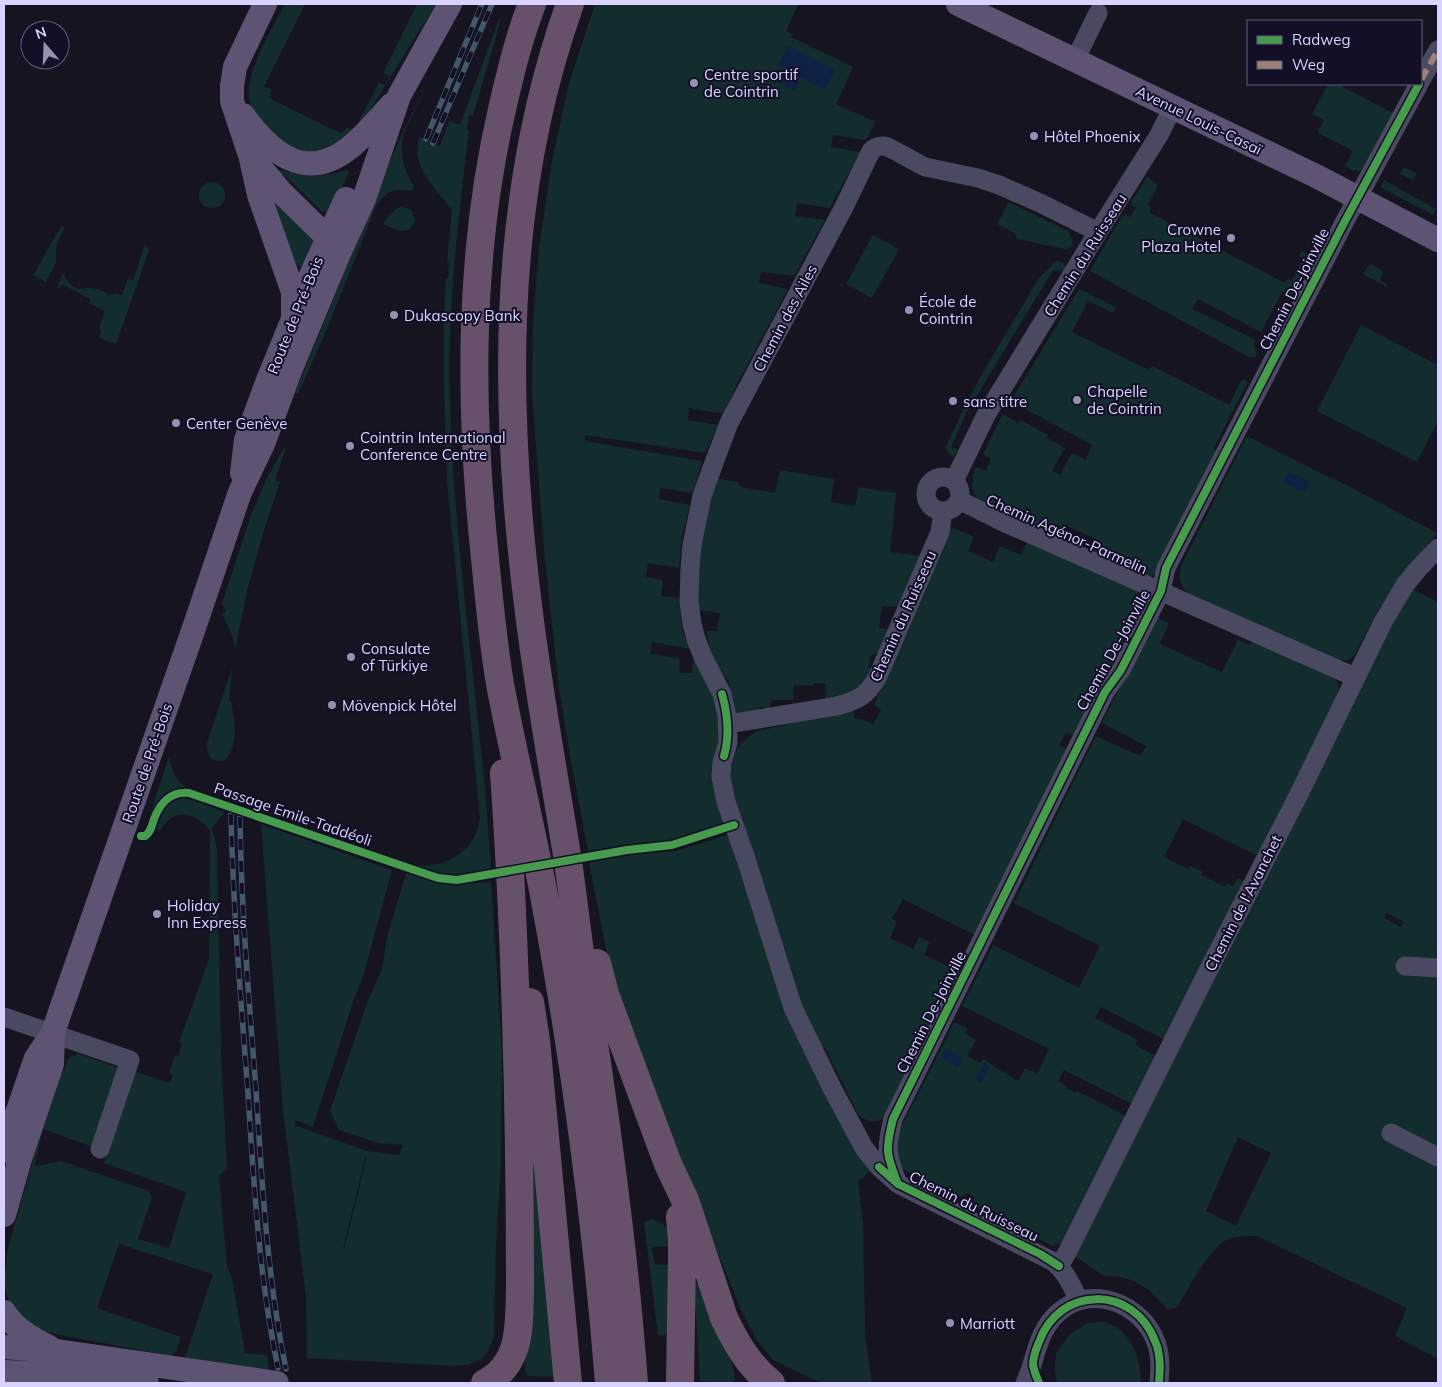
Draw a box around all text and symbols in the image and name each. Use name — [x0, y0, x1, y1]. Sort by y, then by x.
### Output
north arrow — [20, 20, 70, 70]
legend — [1247, 20, 1422, 85]
text: N — [33, 22, 49, 43]
text: Radweg — [1292, 30, 1350, 49]
text: Weg — [1292, 55, 1325, 74]
place label: Centre sportif de Cointrin — [704, 65, 799, 101]
marker: Centre sportif de Cointrin — [688, 77, 700, 89]
street label: Avenue Louis-Casaï — [1133, 81, 1266, 159]
place label: Hôtel Phoenix — [1044, 127, 1140, 146]
marker: Hôtel Phoenix — [1028, 130, 1040, 142]
street label: Chemin du Ruisseau — [1039, 190, 1131, 320]
place label: Crowne Plaza Hotel — [1141, 220, 1221, 256]
street label: Chemin De-Joinville — [1255, 225, 1333, 353]
marker: Crowne Plaza Hotel — [1225, 232, 1237, 244]
street label: Route de Pré-Bois — [263, 253, 327, 377]
street label: Chemin des Ailes — [749, 261, 821, 375]
place label: École de Cointrin — [919, 292, 976, 328]
marker: École de Cointrin — [903, 304, 915, 316]
place label: Dukascopy Bank — [404, 306, 521, 325]
marker: Dukascopy Bank — [388, 309, 400, 321]
place label: Chapelle de Cointrin — [1087, 382, 1162, 418]
place label: sans titre — [963, 392, 1027, 411]
marker: Chapelle de Cointrin — [1071, 394, 1083, 406]
marker: sans titre — [947, 395, 959, 407]
place label: Center Genève — [186, 414, 287, 433]
marker: Center Genève — [170, 417, 182, 429]
place label: Cointrin International Conference Centre — [360, 428, 506, 464]
marker: Cointrin International Conference Centre — [344, 440, 356, 452]
street label: Chemin Agénor-Parmelin — [983, 490, 1151, 578]
street label: Chemin du Ruisseau — [866, 547, 940, 685]
street label: Chemin De-Joinville — [1072, 586, 1154, 714]
place label: Consulate of Türkiye — [361, 639, 430, 675]
marker: Consulate of Türkiye — [345, 651, 357, 663]
place label: Mövenpick Hôtel — [342, 696, 457, 715]
marker: Mövenpick Hôtel — [326, 699, 338, 711]
street label: Route de Pré-Bois — [118, 701, 176, 825]
street label: Passage Emile-Taddéoli — [212, 778, 374, 850]
street label: Chemin de l'Avanchet — [1200, 832, 1286, 974]
place label: Holiday Inn Express — [167, 896, 247, 932]
marker: Holiday Inn Express — [151, 908, 163, 920]
street label: Chemin De-Joinville — [892, 948, 970, 1076]
street label: Chemin du Ruisseau — [906, 1166, 1042, 1246]
place label: Marriott — [960, 1314, 1015, 1333]
marker: Marriott — [944, 1317, 956, 1329]

